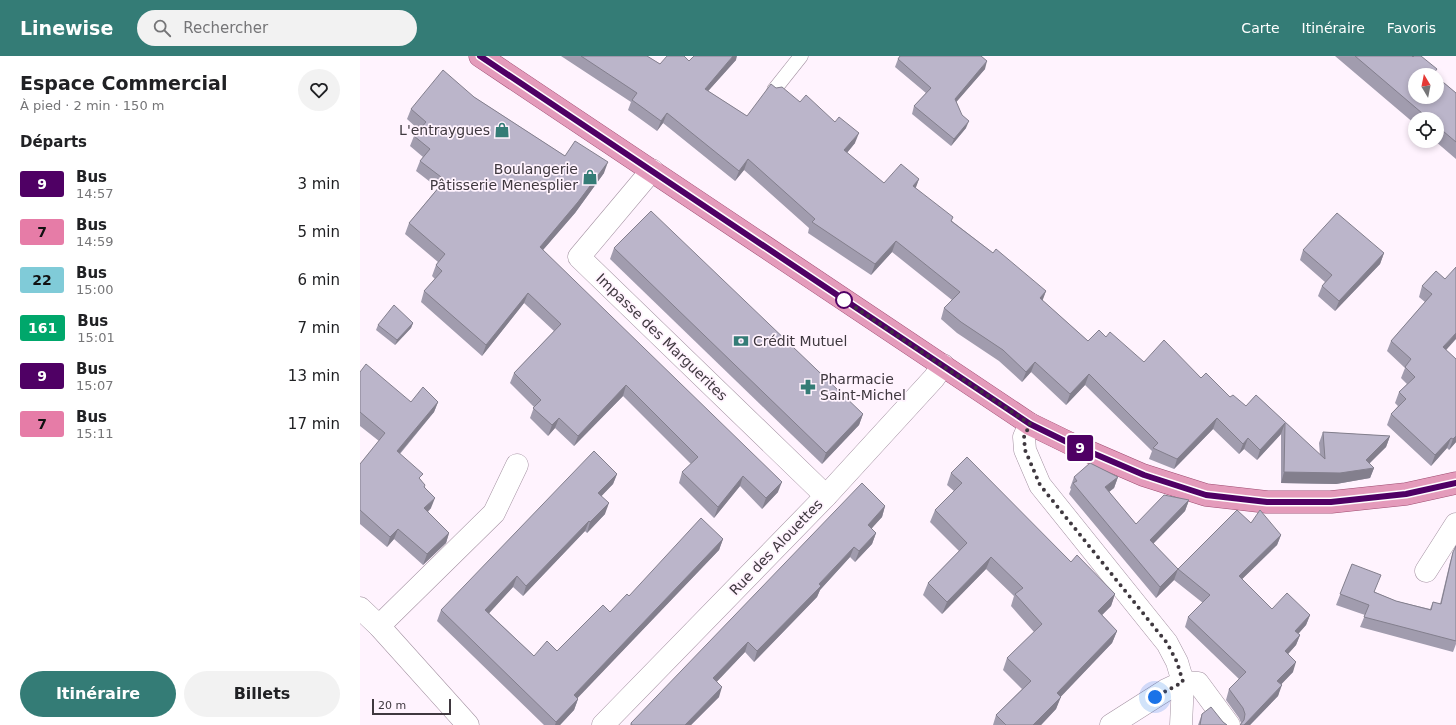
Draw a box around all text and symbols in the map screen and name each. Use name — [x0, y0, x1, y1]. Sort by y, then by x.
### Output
search box — [137, 10, 417, 46]
text: Linewise — [20, 17, 113, 39]
icon: search — [151, 17, 173, 39]
text: Rechercher — [183, 19, 268, 37]
text: Carte — [1241, 20, 1280, 36]
text: Itinéraire — [1302, 20, 1365, 36]
text: Favoris — [1387, 20, 1436, 36]
north arrow — [1408, 68, 1444, 104]
map controls — [1408, 68, 1444, 148]
button: heart — [298, 69, 340, 111]
text: Espace Commercial — [20, 72, 227, 94]
text: À pied · 2 min · 150 m — [20, 98, 164, 113]
button: locate — [1408, 112, 1444, 148]
shop icon: L'entraygues — [493, 121, 511, 139]
place label: L'entraygues — [399, 122, 490, 138]
text: Départs — [20, 133, 87, 151]
place label: Boulangerie Pâtisserie Menesplier — [430, 161, 578, 193]
text: Bus — [76, 168, 107, 186]
shop icon: Boulangerie Pâtisserie Menesplier — [581, 168, 599, 186]
text: 3 min — [297, 175, 340, 193]
text: 9 — [37, 176, 47, 192]
text: 14:57 — [76, 186, 113, 201]
text: Bus — [76, 216, 107, 234]
text: 5 min — [297, 223, 340, 241]
text: 7 — [37, 224, 47, 240]
text: 14:59 — [76, 234, 113, 249]
text: Bus — [76, 264, 107, 282]
street label: Impasse des Marguerites — [593, 270, 731, 404]
text: 6 min — [297, 271, 340, 289]
text: 22 — [32, 272, 52, 288]
text: 15:00 — [76, 282, 113, 297]
unlabelled marker — [835, 291, 853, 309]
text: Bus — [77, 312, 108, 330]
text: 7 min — [297, 319, 340, 337]
text: 161 — [28, 320, 57, 336]
text: 15:01 — [77, 330, 115, 345]
bank icon: Crédit Mutuel — [732, 332, 750, 350]
place label: Crédit Mutuel — [753, 333, 847, 349]
text: Bus — [76, 360, 107, 378]
text: 13 min — [288, 367, 340, 385]
text: 9 — [37, 368, 47, 384]
place label: Pharmacie Saint-Michel — [820, 371, 906, 403]
text: 15:07 — [76, 378, 113, 393]
pharmacy icon: Pharmacie Saint-Michel — [799, 378, 817, 396]
text: Bus — [76, 408, 107, 426]
text: 17 min — [288, 415, 340, 433]
text: 7 — [37, 416, 47, 432]
text: 15:11 — [76, 426, 113, 441]
line badge: 9 — [1067, 435, 1093, 461]
text: 9 — [1075, 440, 1085, 456]
street label: Rue des Alouettes — [726, 496, 826, 598]
button: Itinéraire — [20, 671, 176, 717]
button: Billets — [184, 671, 340, 717]
your location — [1145, 687, 1165, 707]
scale bar — [372, 697, 451, 716]
text: 20 m — [378, 699, 406, 712]

